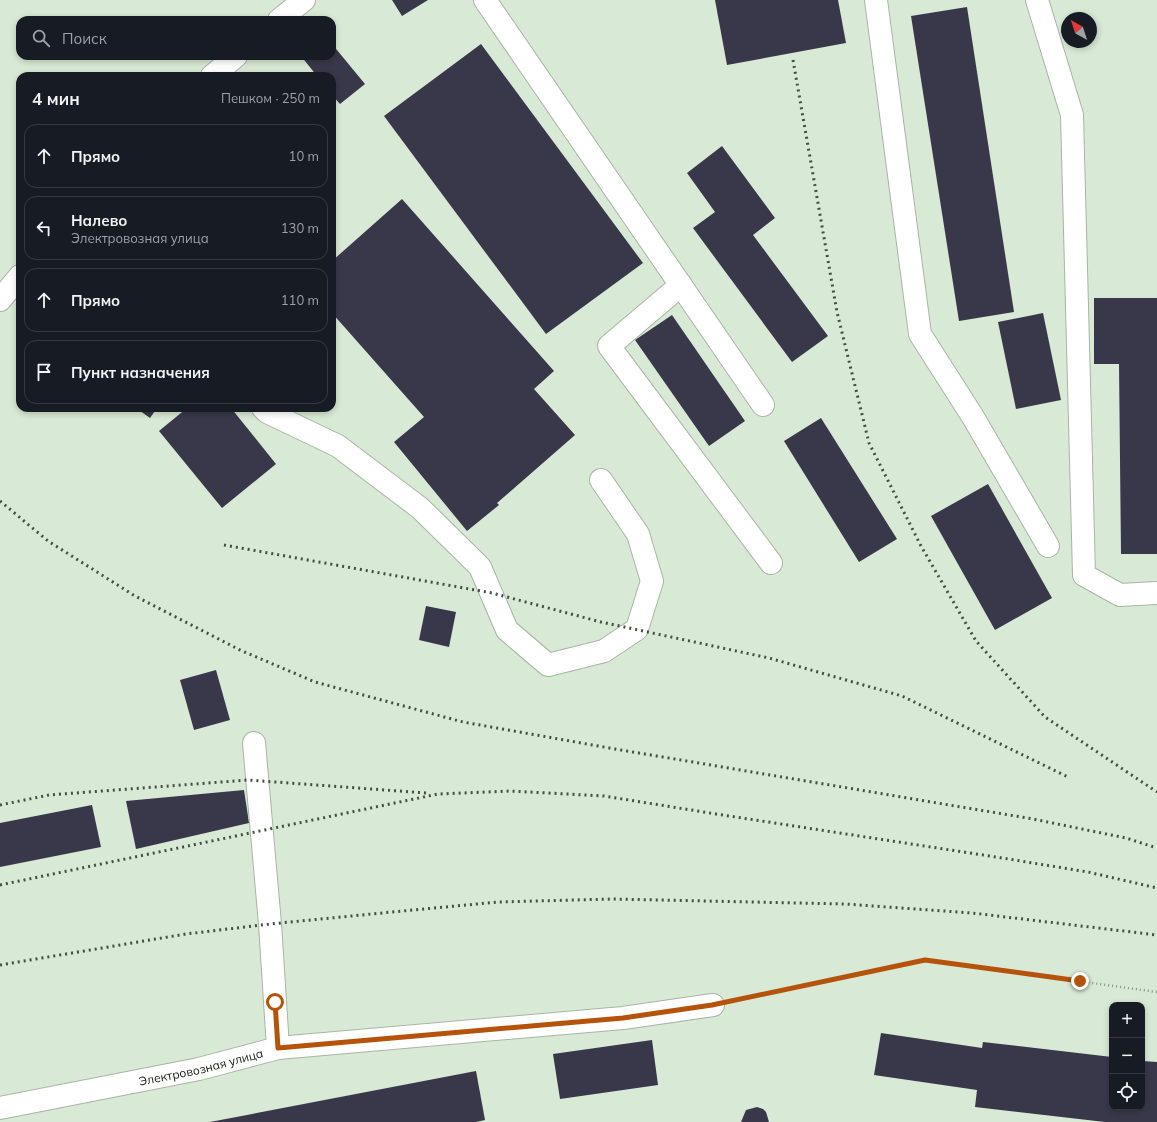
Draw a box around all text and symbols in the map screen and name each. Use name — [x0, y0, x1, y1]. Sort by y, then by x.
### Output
north arrow — [1061, 12, 1097, 48]
search box — [16, 16, 336, 60]
icon: search — [30, 27, 52, 49]
text: Поиск — [62, 29, 107, 48]
text: 4 мин — [32, 88, 80, 109]
text: Пешком · 250 m — [221, 90, 320, 106]
icon: ahead — [33, 145, 55, 167]
text: Прямо — [71, 147, 120, 166]
text: 10 m — [289, 148, 319, 164]
text: Налево — [71, 211, 127, 230]
icon: left — [33, 217, 55, 239]
text: 130 m — [281, 220, 319, 236]
text: Электровозная улица — [71, 230, 209, 246]
icon: ahead — [33, 289, 55, 311]
text: Прямо — [71, 291, 120, 310]
text: 110 m — [281, 292, 319, 308]
icon: arrive — [33, 361, 55, 383]
text: Пункт назначения — [71, 363, 210, 382]
route end — [1071, 972, 1089, 990]
route start — [266, 993, 284, 1011]
map controls — [1109, 1002, 1145, 1110]
button: + — [1109, 1002, 1145, 1038]
button: − — [1109, 1038, 1145, 1074]
street label: Электровозная улица — [137, 1045, 265, 1088]
button: locate — [1109, 1074, 1145, 1110]

